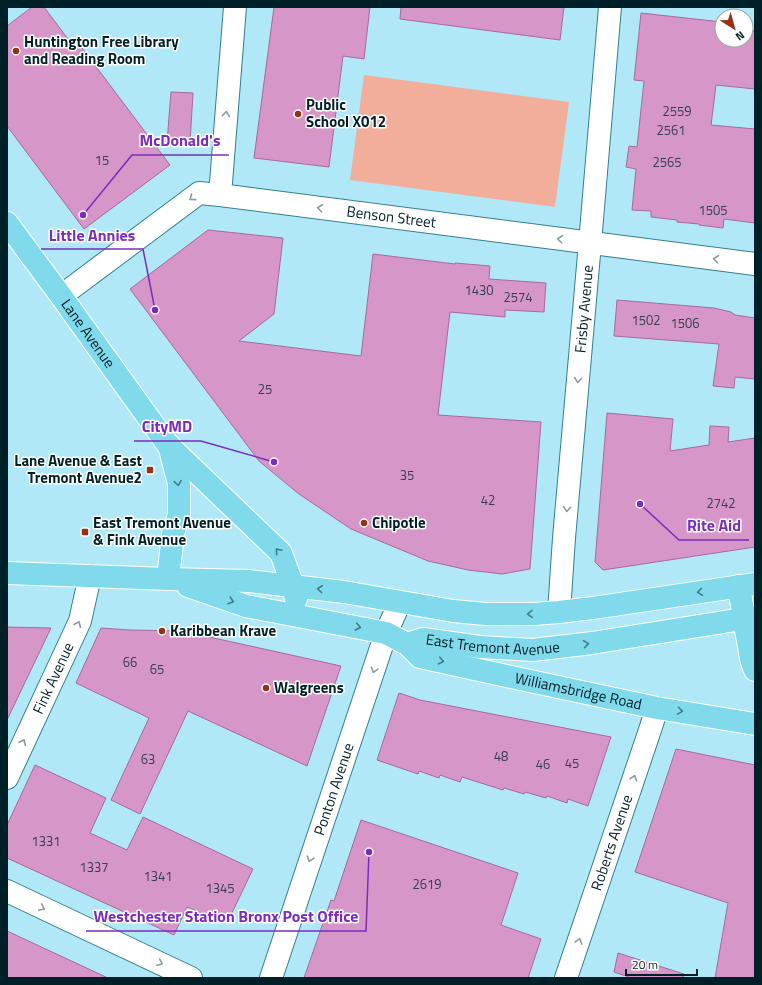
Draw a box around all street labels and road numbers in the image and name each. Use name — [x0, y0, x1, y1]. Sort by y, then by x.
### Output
street label: Benson Street — [345, 199, 438, 234]
street label: Frisby Avenue — [568, 264, 599, 354]
street label: Lane Avenue — [56, 294, 121, 373]
street label: East Tremont Avenue — [424, 628, 561, 661]
street label: Fink Avenue — [26, 638, 80, 718]
street label: Williamsbridge Road — [513, 666, 644, 715]
street label: Ponton Avenue — [307, 740, 360, 838]
street label: Roberts Avenue — [584, 791, 638, 894]

